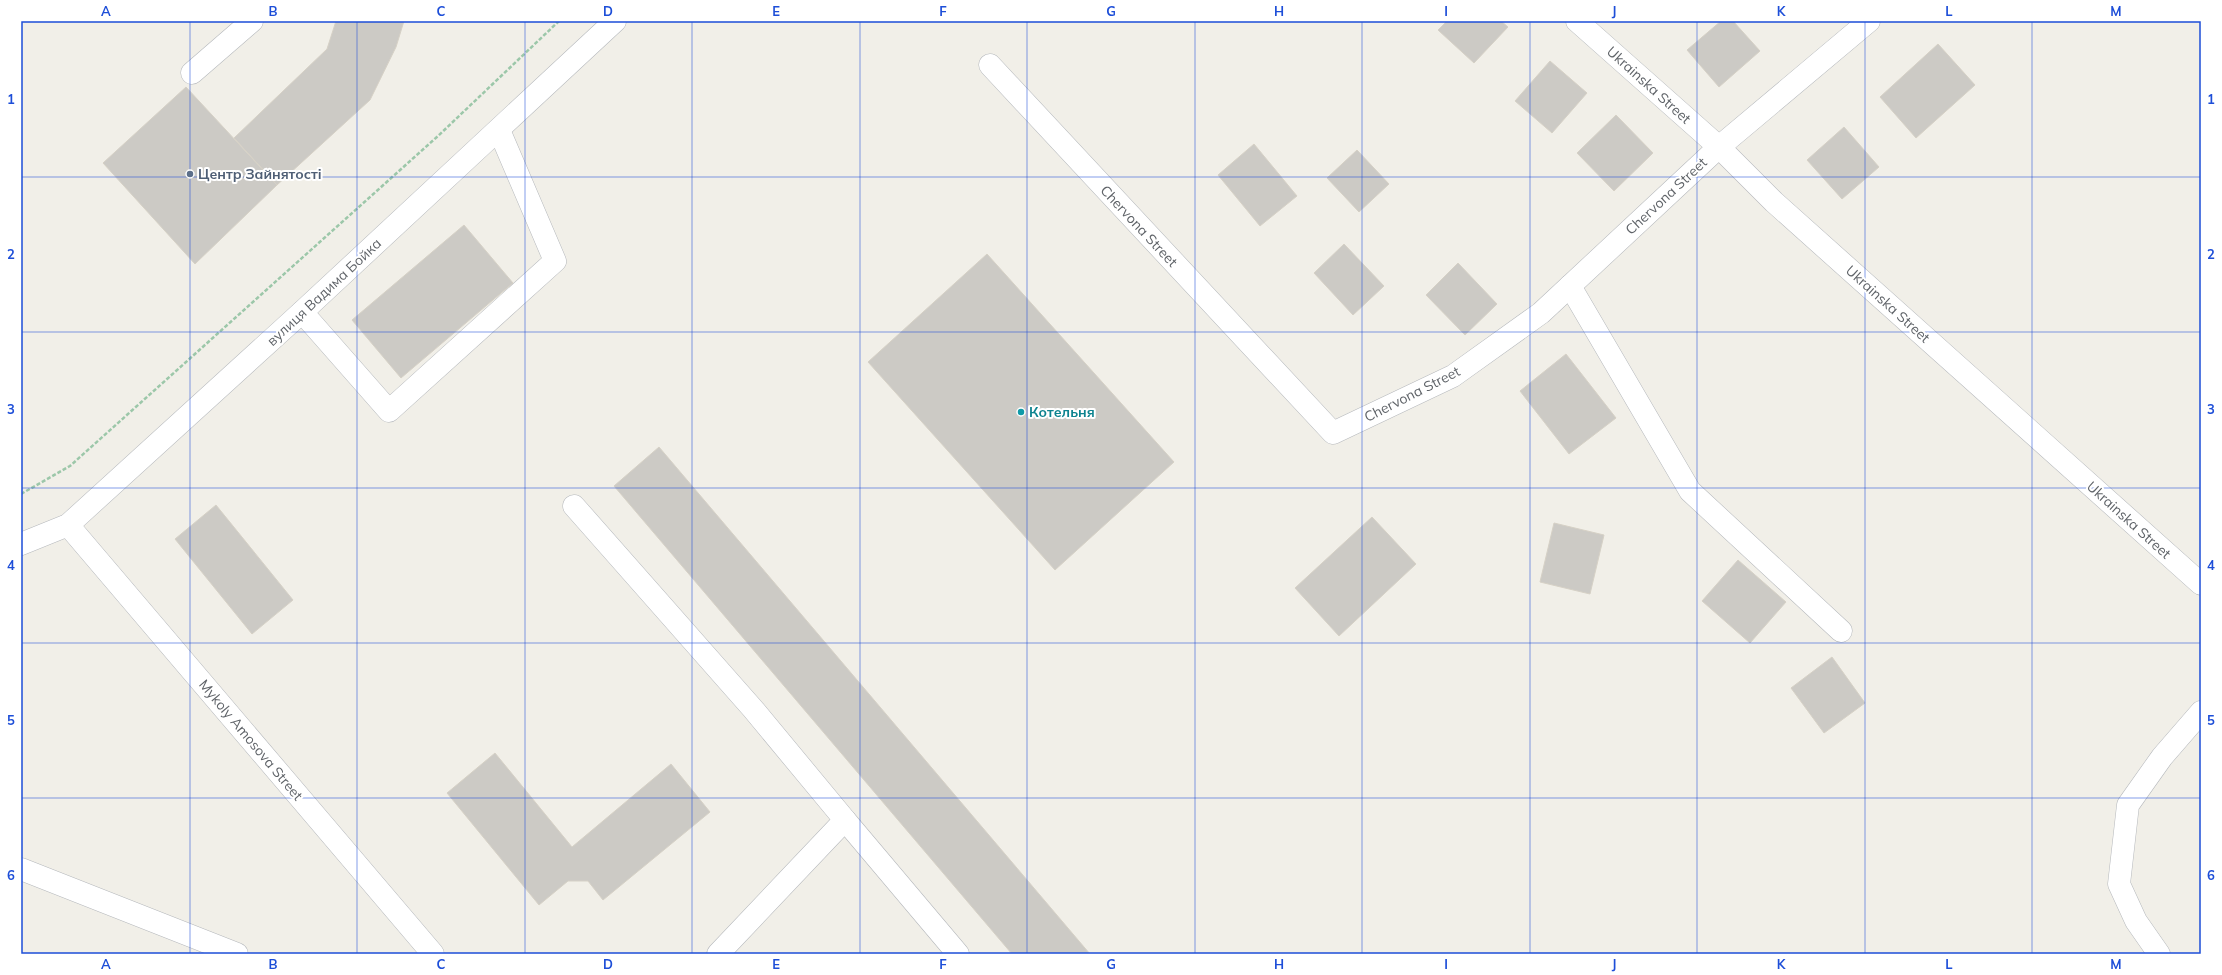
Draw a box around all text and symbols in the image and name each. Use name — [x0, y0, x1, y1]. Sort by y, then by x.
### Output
text: A — [101, 3, 111, 19]
text: B — [269, 3, 278, 19]
text: C — [437, 3, 446, 19]
text: D — [603, 3, 613, 19]
text: E — [772, 3, 780, 19]
text: F — [939, 3, 947, 19]
text: G — [1106, 3, 1116, 19]
text: H — [1274, 3, 1284, 19]
text: I — [1444, 3, 1448, 19]
text: J — [1612, 3, 1616, 19]
text: K — [1777, 3, 1787, 19]
text: L — [1945, 3, 1953, 19]
text: M — [2110, 3, 2122, 19]
street label: Ukrainska Street — [1603, 42, 1695, 128]
text: 1 — [7, 91, 15, 107]
text: 1 — [2207, 91, 2215, 107]
street label: Chervona Street — [1621, 153, 1711, 238]
place label: Центр Зайнятості — [198, 165, 322, 183]
marker: Центр Зайнятості — [185, 169, 195, 179]
street label: Chervona Street — [1097, 181, 1182, 271]
street label: вулиця Вадима Бойка — [263, 234, 385, 350]
text: 2 — [7, 246, 15, 262]
text: 2 — [2207, 246, 2215, 262]
street label: Ukrainska Street — [1842, 261, 1934, 347]
street label: Chervona Street — [1361, 362, 1463, 426]
text: 3 — [7, 401, 15, 417]
text: 3 — [2207, 401, 2215, 417]
place label: Котельня — [1029, 403, 1095, 421]
marker: Котельня — [1016, 407, 1026, 417]
street label: Ukrainska Street — [2083, 477, 2175, 563]
text: 4 — [7, 557, 15, 573]
text: 4 — [2207, 557, 2215, 573]
street label: Mykoly Amosova Street — [195, 676, 307, 804]
text: 5 — [7, 712, 15, 728]
text: 5 — [2207, 712, 2215, 728]
text: 6 — [7, 867, 15, 883]
text: 6 — [2207, 867, 2215, 883]
text: A — [101, 956, 111, 972]
text: B — [269, 956, 278, 972]
text: C — [437, 956, 446, 972]
text: D — [603, 956, 613, 972]
text: E — [772, 956, 780, 972]
text: F — [939, 956, 947, 972]
text: G — [1106, 956, 1116, 972]
text: H — [1274, 956, 1284, 972]
text: I — [1444, 956, 1448, 972]
text: J — [1612, 956, 1616, 972]
text: K — [1777, 956, 1787, 972]
text: L — [1945, 956, 1953, 972]
text: M — [2110, 956, 2122, 972]

